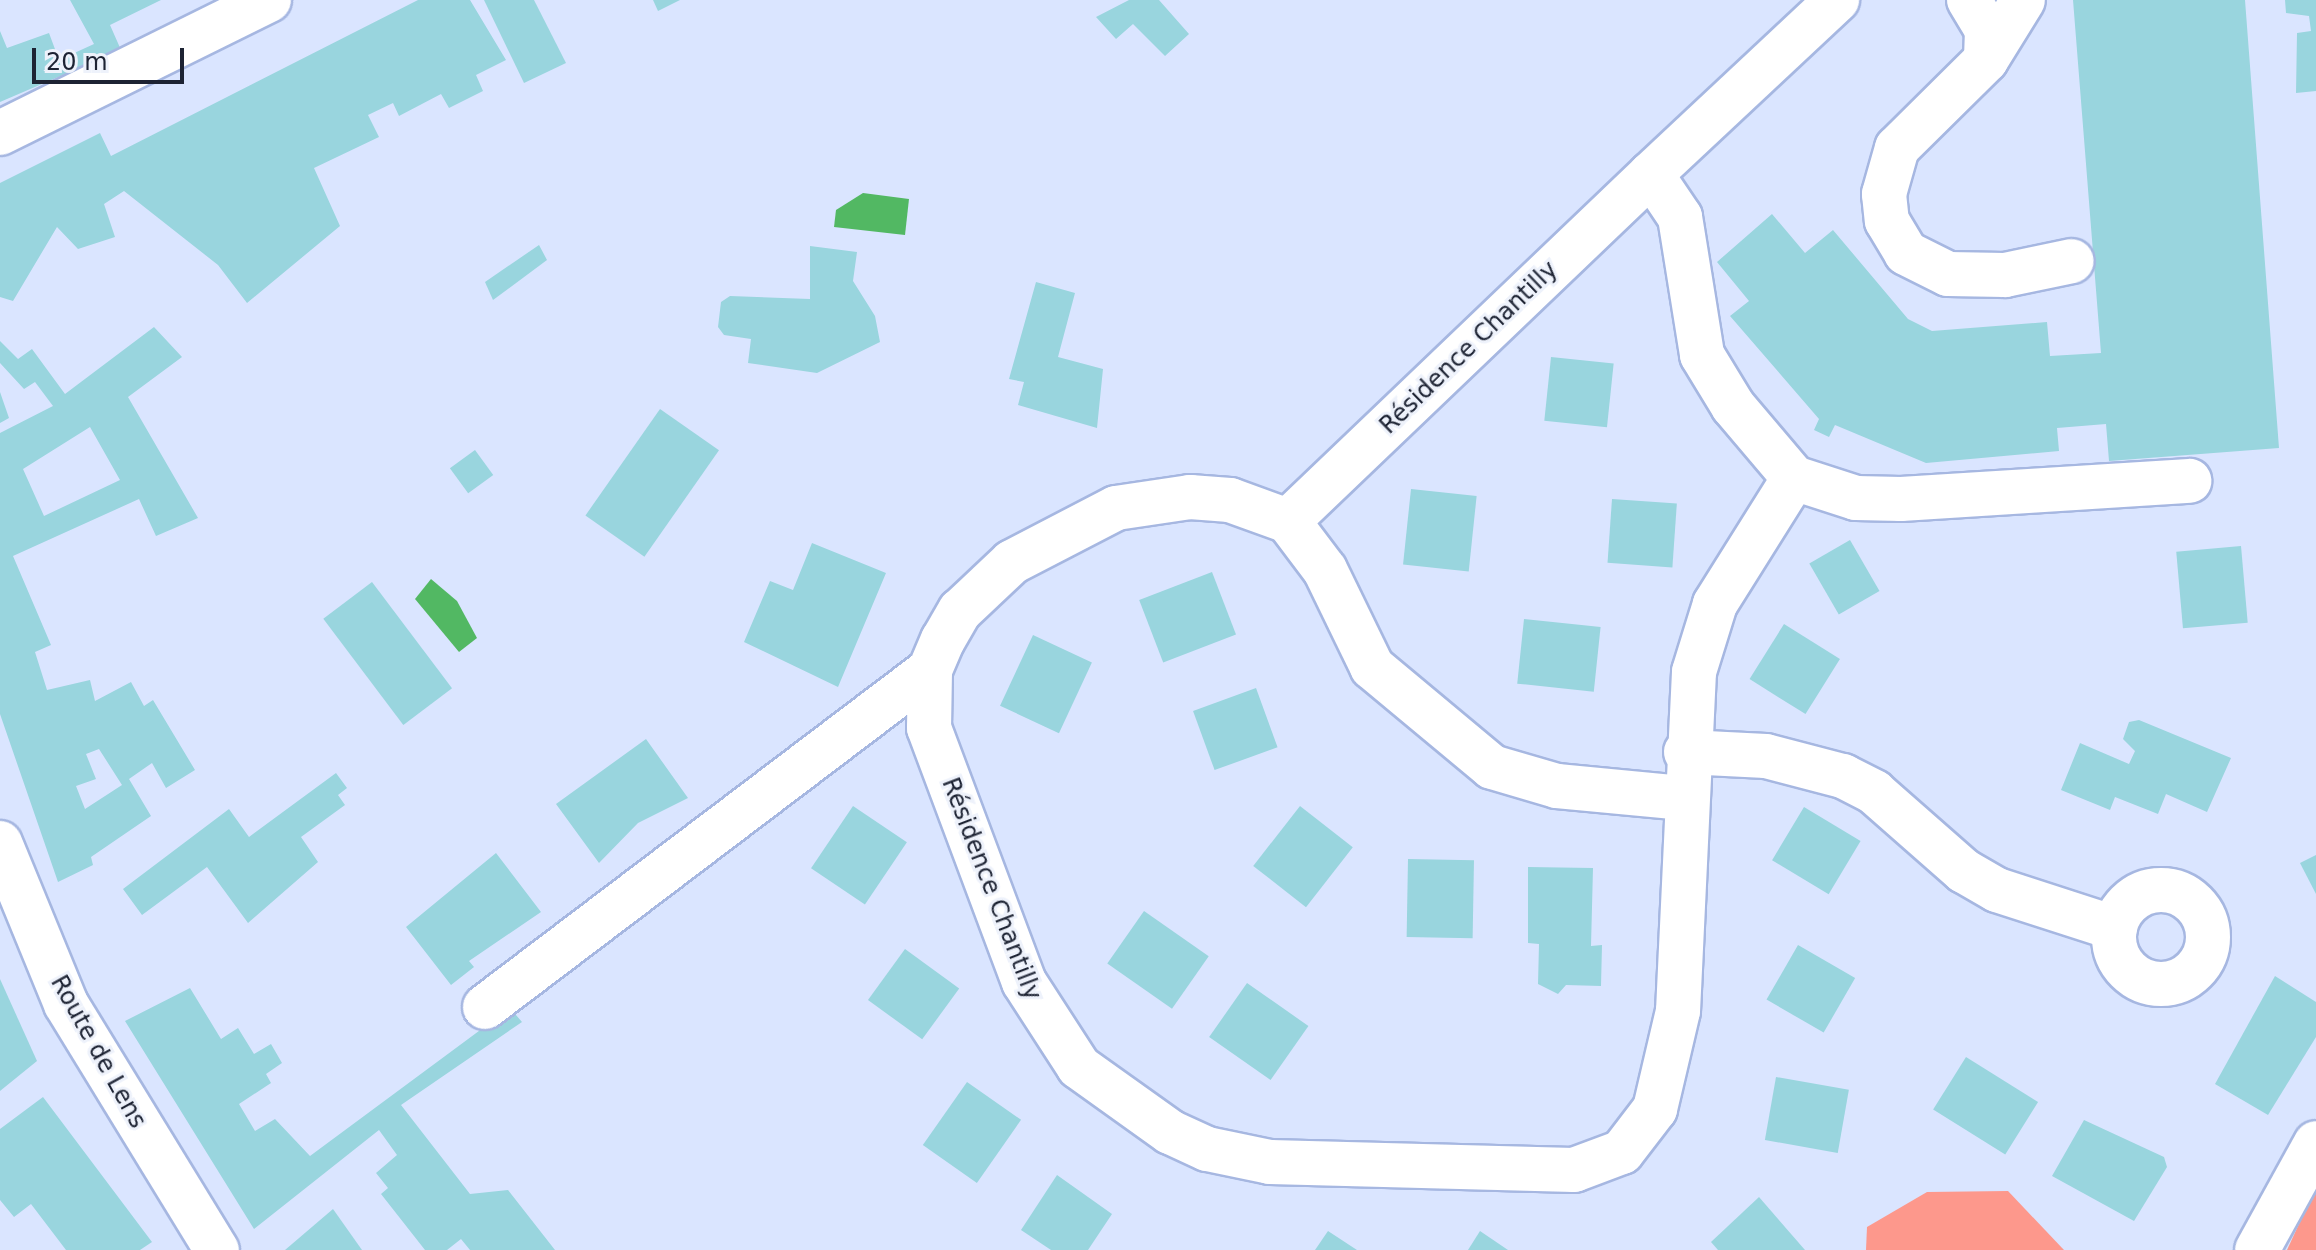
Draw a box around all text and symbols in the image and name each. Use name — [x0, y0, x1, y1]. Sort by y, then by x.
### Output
scale bar — [36, 32, 188, 82]
text: 20 m — [46, 48, 108, 76]
street label: Résidence Chantilly — [1374, 256, 1564, 440]
street label: Résidence Chantilly — [935, 774, 1047, 1004]
street label: Route de Lens — [44, 971, 152, 1133]

